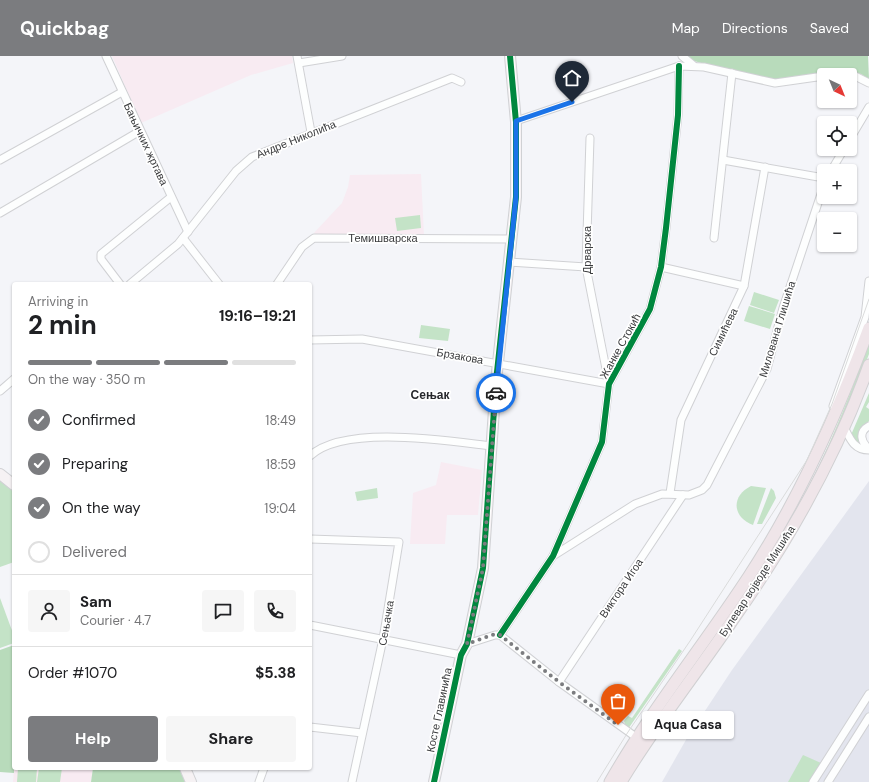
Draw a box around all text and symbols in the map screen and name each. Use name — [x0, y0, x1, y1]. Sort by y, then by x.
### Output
text: Quickbag — [20, 16, 109, 41]
text: Map — [672, 19, 700, 37]
text: Directions — [722, 19, 788, 37]
text: Saved — [810, 19, 849, 37]
pin — [555, 61, 589, 102]
icon: home — [561, 67, 583, 89]
north arrow — [817, 68, 857, 108]
map controls — [817, 68, 857, 252]
street label: Бањичких жртава — [121, 100, 172, 188]
street label: Андре Николића — [254, 116, 339, 161]
button: locate — [817, 116, 857, 156]
button: + — [817, 164, 857, 204]
button: − — [817, 212, 857, 252]
street label: Дрварска — [580, 225, 594, 274]
street label: Темишварска — [348, 231, 419, 245]
street label: Милована Глишића — [756, 278, 799, 379]
text: Arriving in — [28, 293, 88, 310]
street label: Симићева — [705, 305, 741, 358]
text: 19:16–19:21 — [219, 306, 296, 326]
text: 2 min — [28, 308, 97, 342]
street label: Жанке Стокић — [596, 311, 644, 381]
street label: Брзакова — [436, 345, 485, 367]
text: On the way · 350 m — [28, 371, 145, 388]
courier — [476, 373, 516, 413]
icon: car — [485, 382, 507, 404]
district label: Сењак — [411, 387, 450, 403]
icon: check — [28, 409, 50, 431]
text: Confirmed — [62, 410, 136, 430]
text: 18:49 — [265, 412, 296, 429]
icon: check — [28, 453, 50, 475]
text: Preparing — [62, 454, 128, 474]
text: 18:59 — [266, 456, 296, 473]
icon: check — [28, 497, 50, 519]
text: On the way — [62, 498, 141, 518]
text: 19:04 — [264, 500, 296, 517]
street label: Булевар војводе Мишића — [716, 522, 799, 639]
text: Delivered — [62, 542, 127, 562]
street label: Виктора Игоа — [596, 555, 646, 620]
button: person — [28, 590, 70, 632]
button: chat — [202, 590, 244, 632]
button: phone — [254, 590, 296, 632]
text: Sam — [80, 592, 112, 612]
street label: Сењачка — [375, 598, 397, 647]
text: Courier · 4.7 — [80, 612, 151, 629]
text: Order #1070 — [28, 663, 117, 683]
text: $5.38 — [255, 663, 296, 683]
street label: Косте Главинића — [423, 665, 455, 754]
pin — [601, 684, 635, 725]
icon: bag — [607, 690, 629, 712]
callout: Aqua Casa — [642, 711, 734, 739]
button: Help — [28, 716, 158, 762]
button: Share — [166, 716, 296, 762]
text: Aqua Casa — [654, 716, 722, 733]

